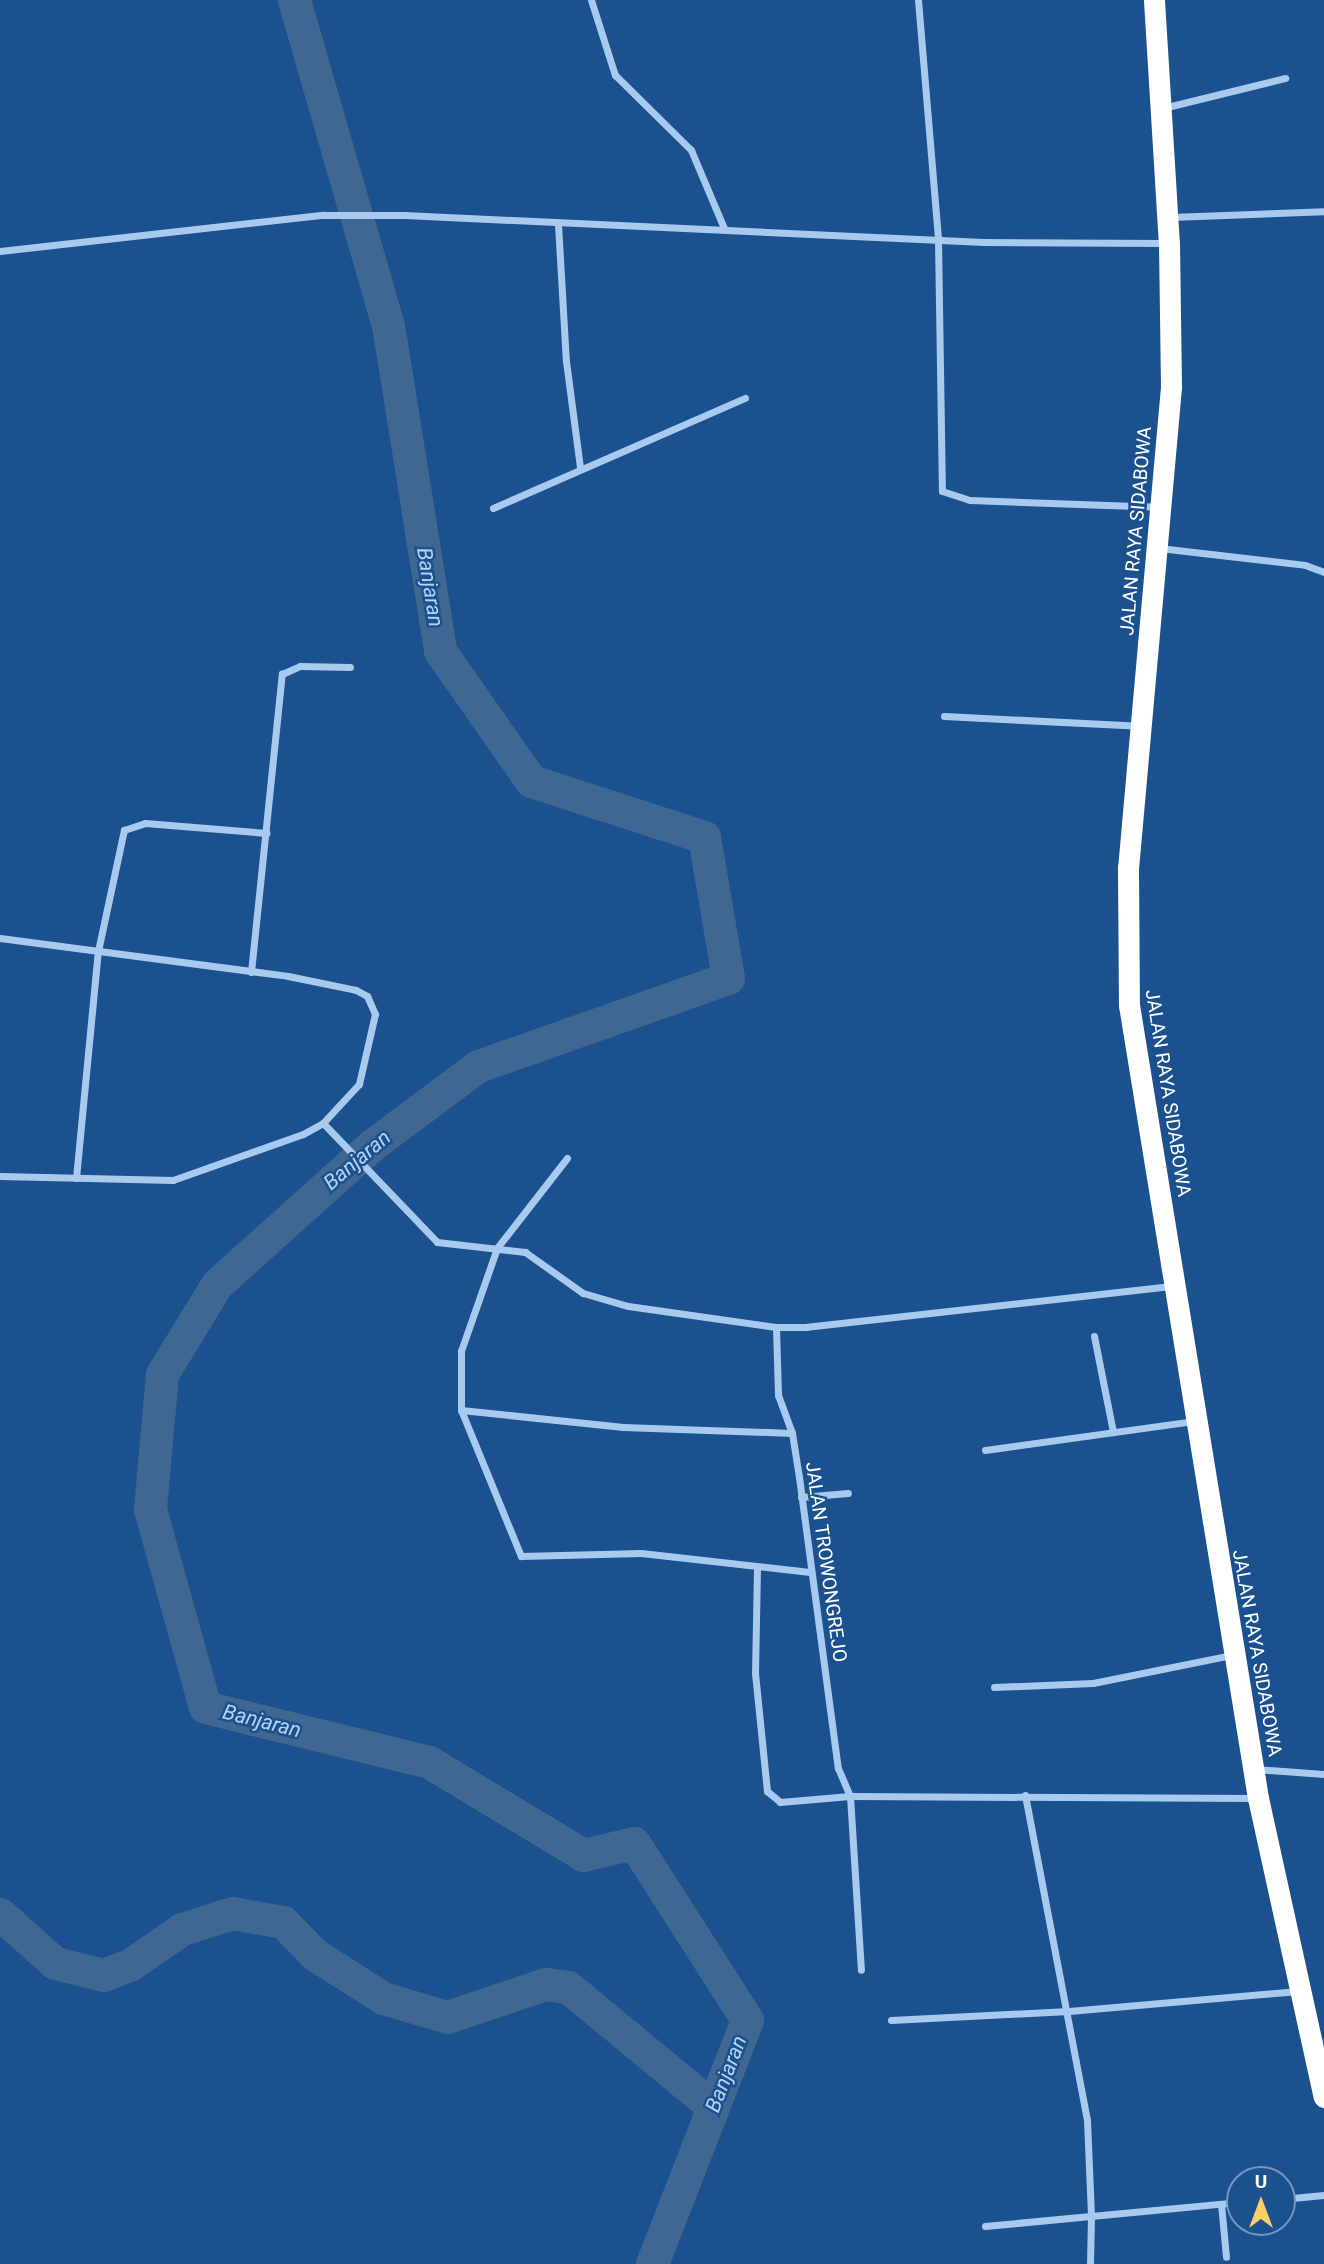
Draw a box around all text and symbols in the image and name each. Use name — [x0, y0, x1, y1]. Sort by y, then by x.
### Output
street label: JALAN RAYA SIDABOWA — [1116, 426, 1156, 636]
water label: Banjaran — [411, 546, 449, 628]
street label: JALAN RAYA SIDABOWA — [1140, 988, 1196, 1198]
water label: Banjaran — [318, 1125, 396, 1195]
street label: JALAN TROWONGREJO — [801, 1460, 851, 1664]
street label: JALAN RAYA SIDABOWA — [1228, 1548, 1286, 1758]
water label: Banjaran — [220, 1699, 304, 1743]
water label: Banjaran — [700, 2032, 752, 2116]
north arrow — [1226, 2166, 1296, 2236]
text: U — [1255, 2170, 1267, 2193]

